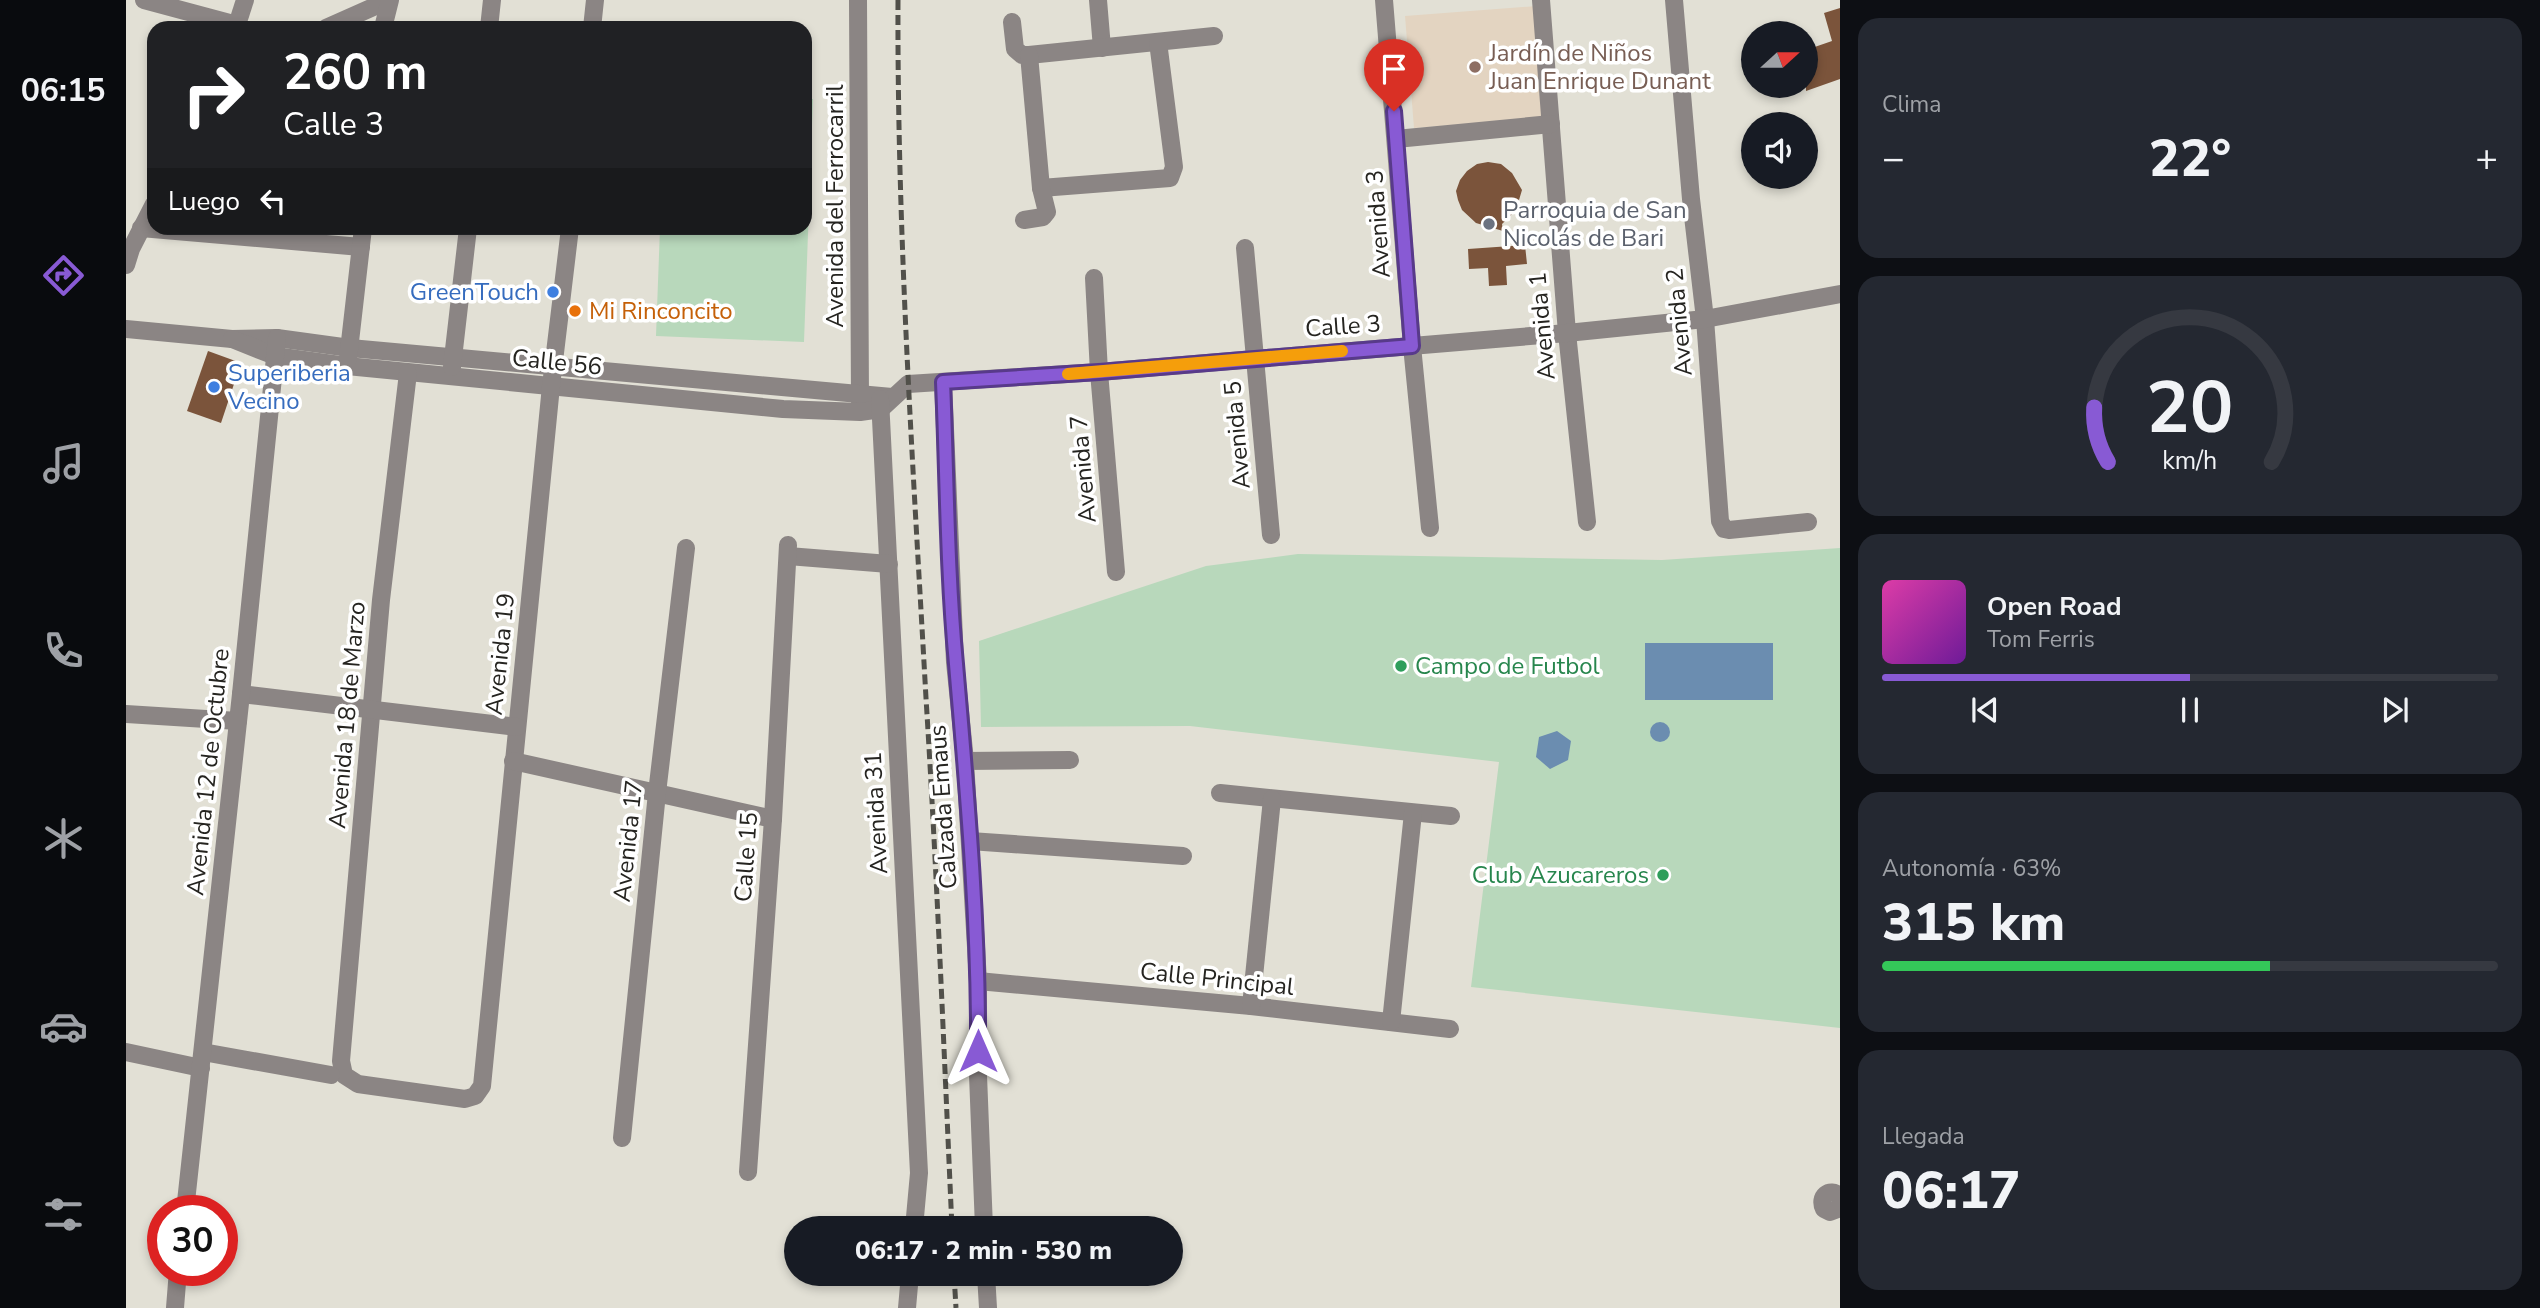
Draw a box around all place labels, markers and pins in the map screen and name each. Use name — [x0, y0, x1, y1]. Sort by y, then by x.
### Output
place label: Jardín de Niños Juan Enrique Dunant — [1488, 37, 1711, 97]
pin — [1364, 39, 1424, 111]
marker: Jardín de Niños Juan Enrique Dunant — [1467, 59, 1483, 75]
place label: Parroquia de San Nicolás de Bari — [1503, 194, 1687, 254]
marker: Parroquia de San Nicolás de Bari — [1481, 216, 1497, 232]
place label: GreenTouch — [410, 276, 539, 308]
marker: GreenTouch — [545, 284, 561, 300]
place label: Mi Rinconcito — [589, 295, 733, 327]
marker: Mi Rinconcito — [567, 303, 583, 319]
place label: Superiberia Vecino — [227, 357, 351, 417]
marker: Superiberia Vecino — [206, 379, 222, 395]
place label: Campo de Futbol — [1415, 650, 1600, 682]
marker: Campo de Futbol — [1393, 658, 1409, 674]
place label: Club Azucareros — [1472, 859, 1649, 891]
marker: Club Azucareros — [1655, 867, 1671, 883]

